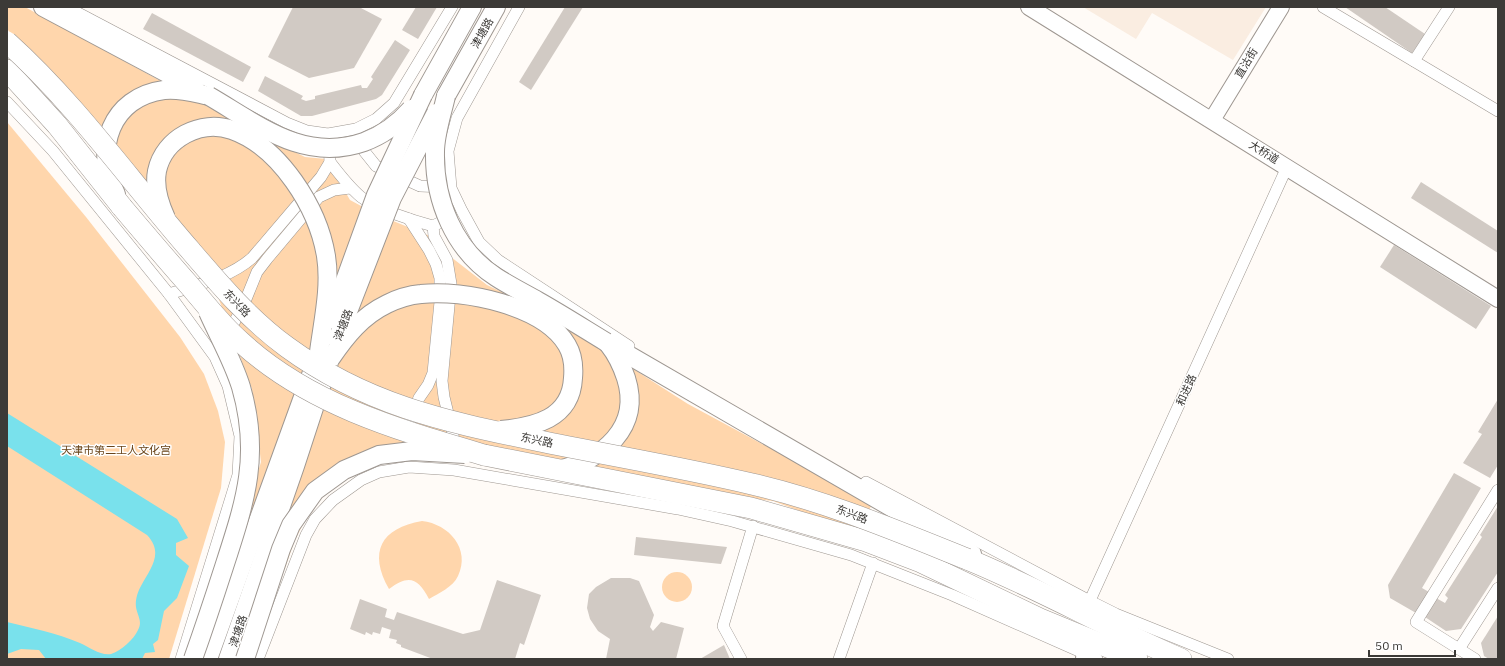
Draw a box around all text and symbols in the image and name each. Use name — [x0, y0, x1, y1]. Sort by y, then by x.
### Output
street label: 津塘路 — [468, 15, 496, 51]
street label: 直沽街 — [1232, 45, 1260, 81]
street label: 大桥道 — [1246, 137, 1282, 167]
street label: 东兴路 — [221, 286, 253, 320]
street label: 津塘路 — [331, 307, 355, 343]
street label: 和进路 — [1173, 372, 1199, 408]
street label: 东兴路 — [519, 430, 555, 450]
park label: 天津市第二工人文化宫 — [61, 443, 171, 457]
street label: 东兴路 — [834, 502, 870, 526]
street label: 津塘路 — [226, 613, 250, 649]
scale bar — [1369, 632, 1455, 658]
text: 50 m — [1375, 638, 1403, 653]

